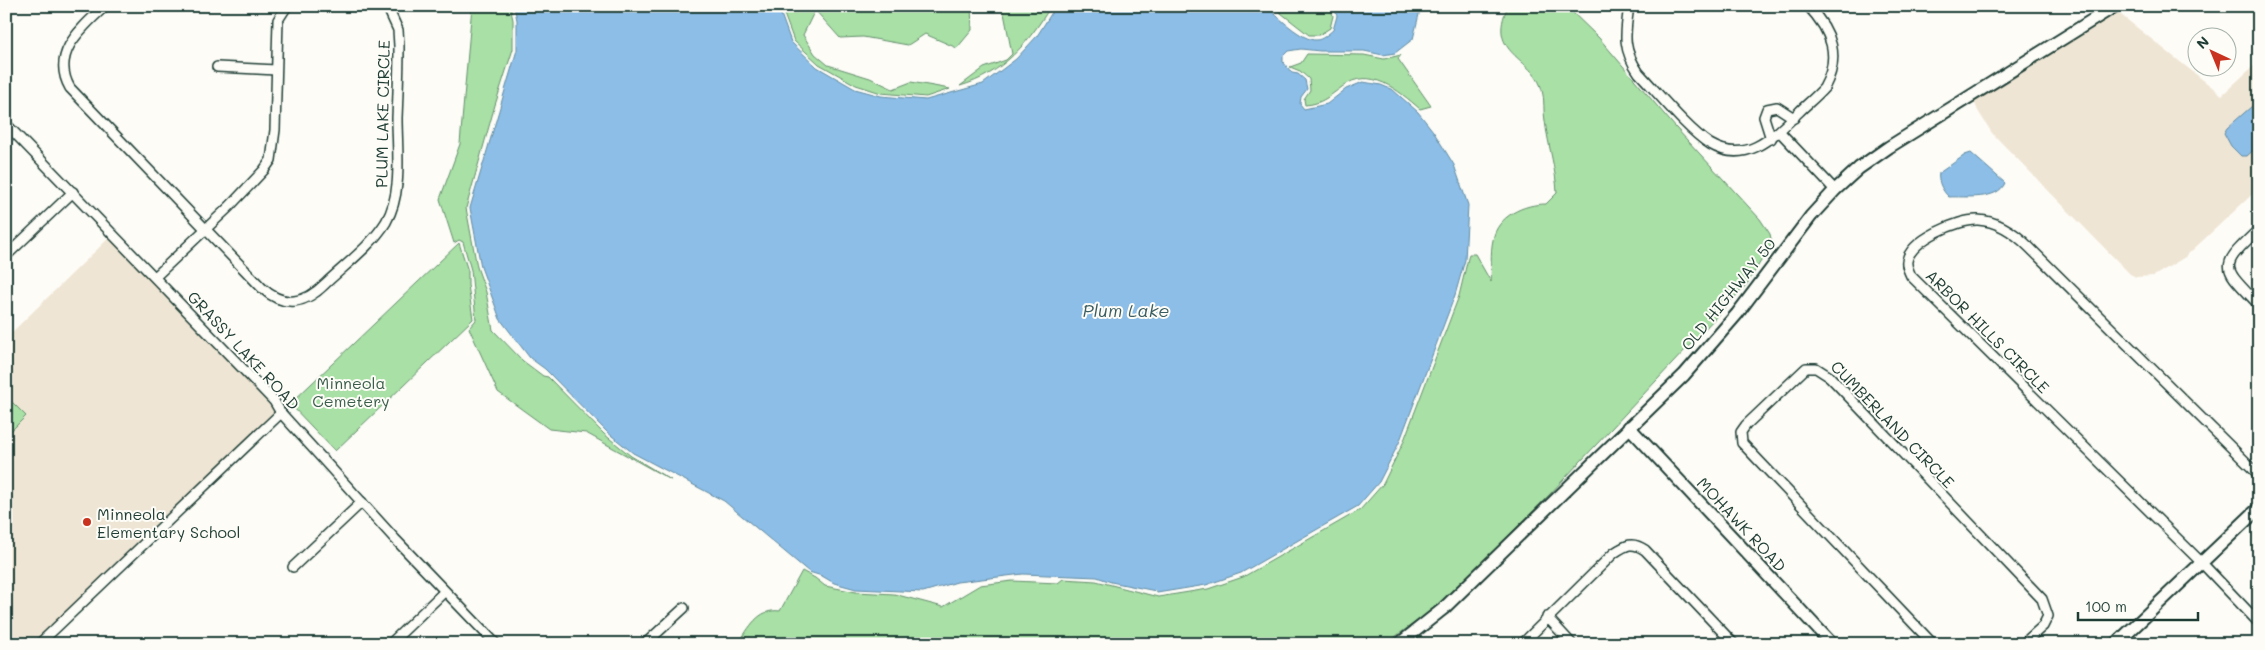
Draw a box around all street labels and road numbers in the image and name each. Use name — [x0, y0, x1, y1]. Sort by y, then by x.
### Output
street label: PLUM LAKE CIRCLE — [370, 40, 394, 188]
street label: OLD HIGHWAY 50 — [1676, 233, 1780, 355]
street label: ARBOR HILLS CIRCLE — [1922, 265, 2054, 397]
street label: GRASSY LAKE ROAD — [183, 286, 305, 414]
street label: CUMBERLAND CIRCLE — [1827, 356, 1959, 492]
street label: MOHAWK ROAD — [1693, 472, 1791, 576]

